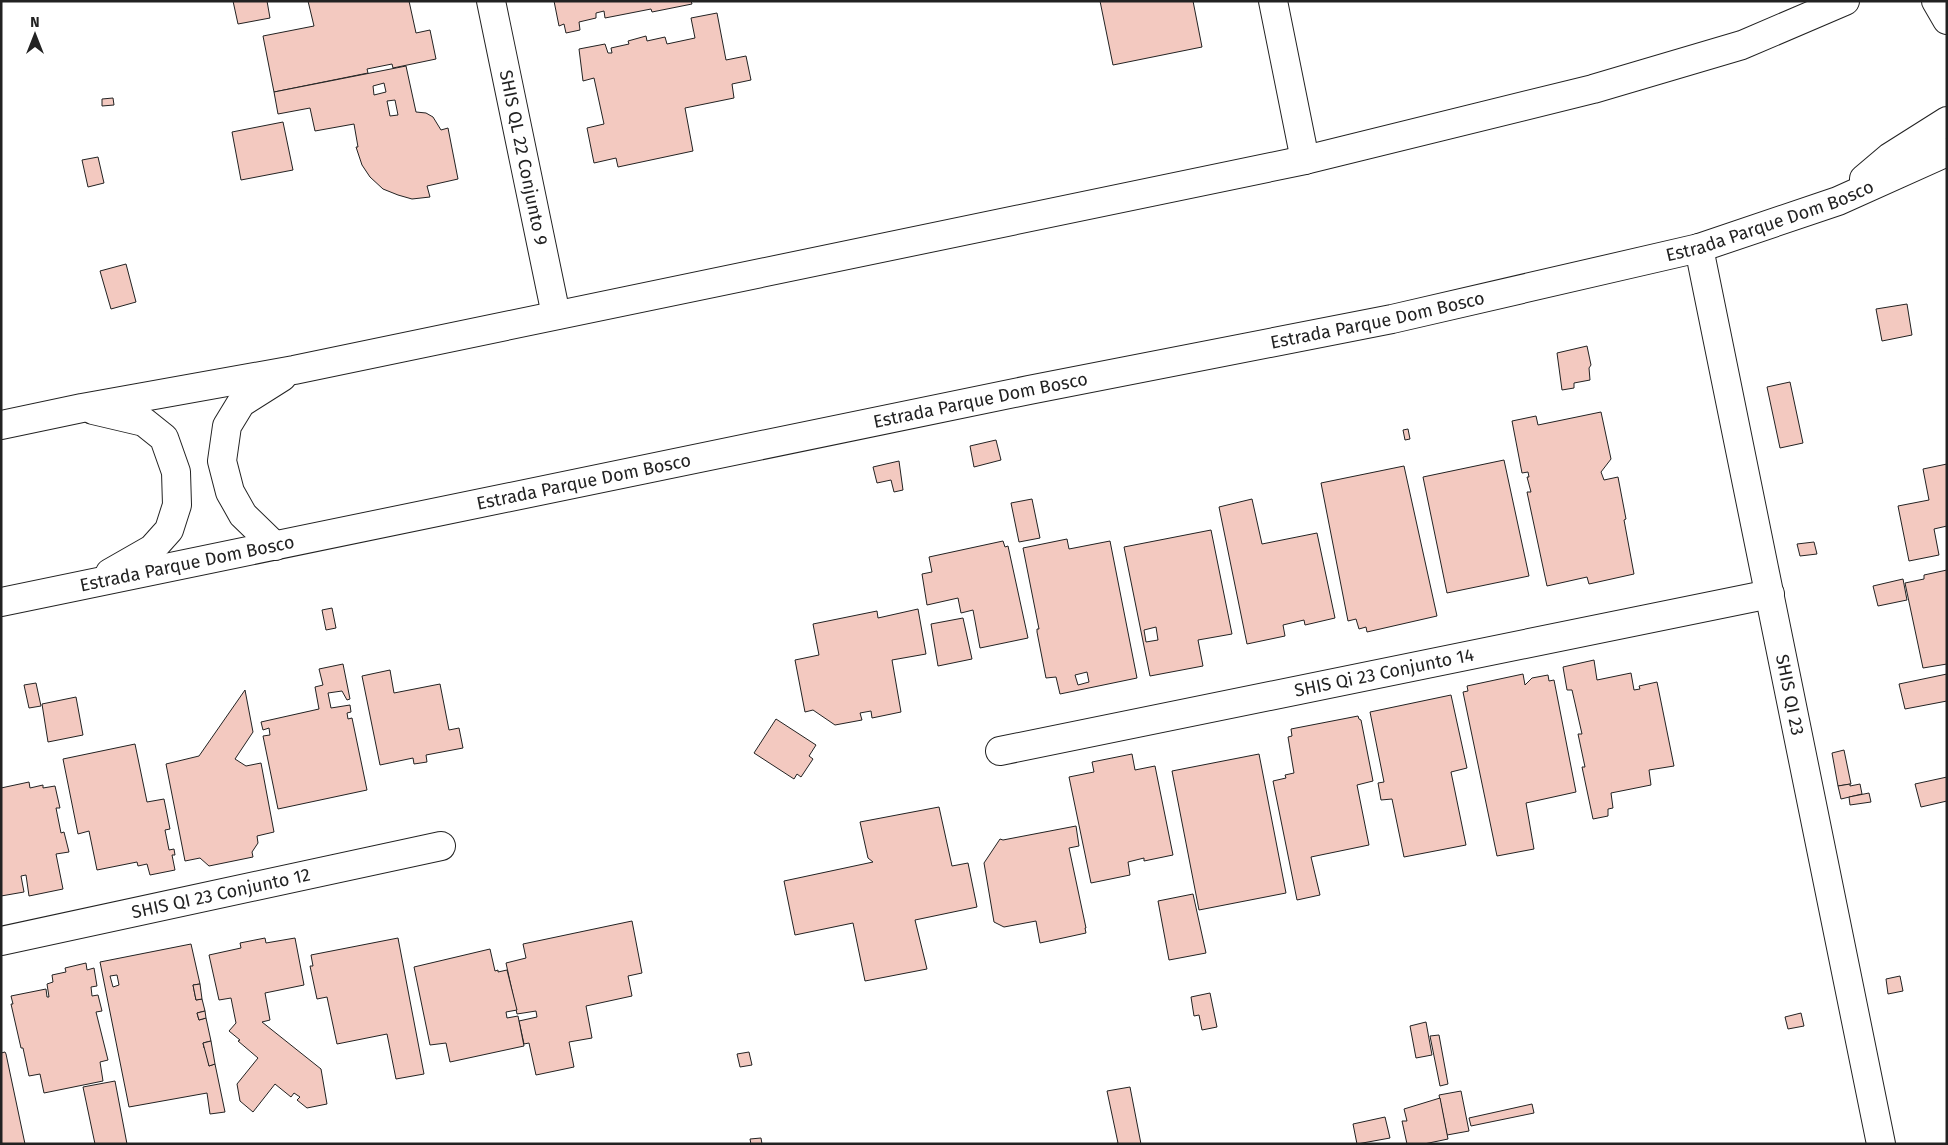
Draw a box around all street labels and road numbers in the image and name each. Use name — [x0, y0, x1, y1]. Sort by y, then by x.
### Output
street label: SHIS QL 22 Conjunto 9 — [495, 68, 552, 247]
street label: Estrada Parque Dom Bosco — [1664, 175, 1877, 266]
street label: Estrada Parque Dom Bosco — [1268, 287, 1487, 354]
street label: Estrada Parque Dom Bosco — [871, 368, 1090, 433]
street label: Estrada Parque Dom Bosco — [475, 449, 693, 515]
street label: Estrada Parque Dom Bosco — [78, 531, 296, 596]
street label: SHIS Qi 23 Conjunto 14 — [1292, 644, 1476, 702]
street label: SHIS QI 23 — [1771, 652, 1809, 737]
street label: SHIS QI 23 Conjunto 12 — [130, 864, 312, 924]

